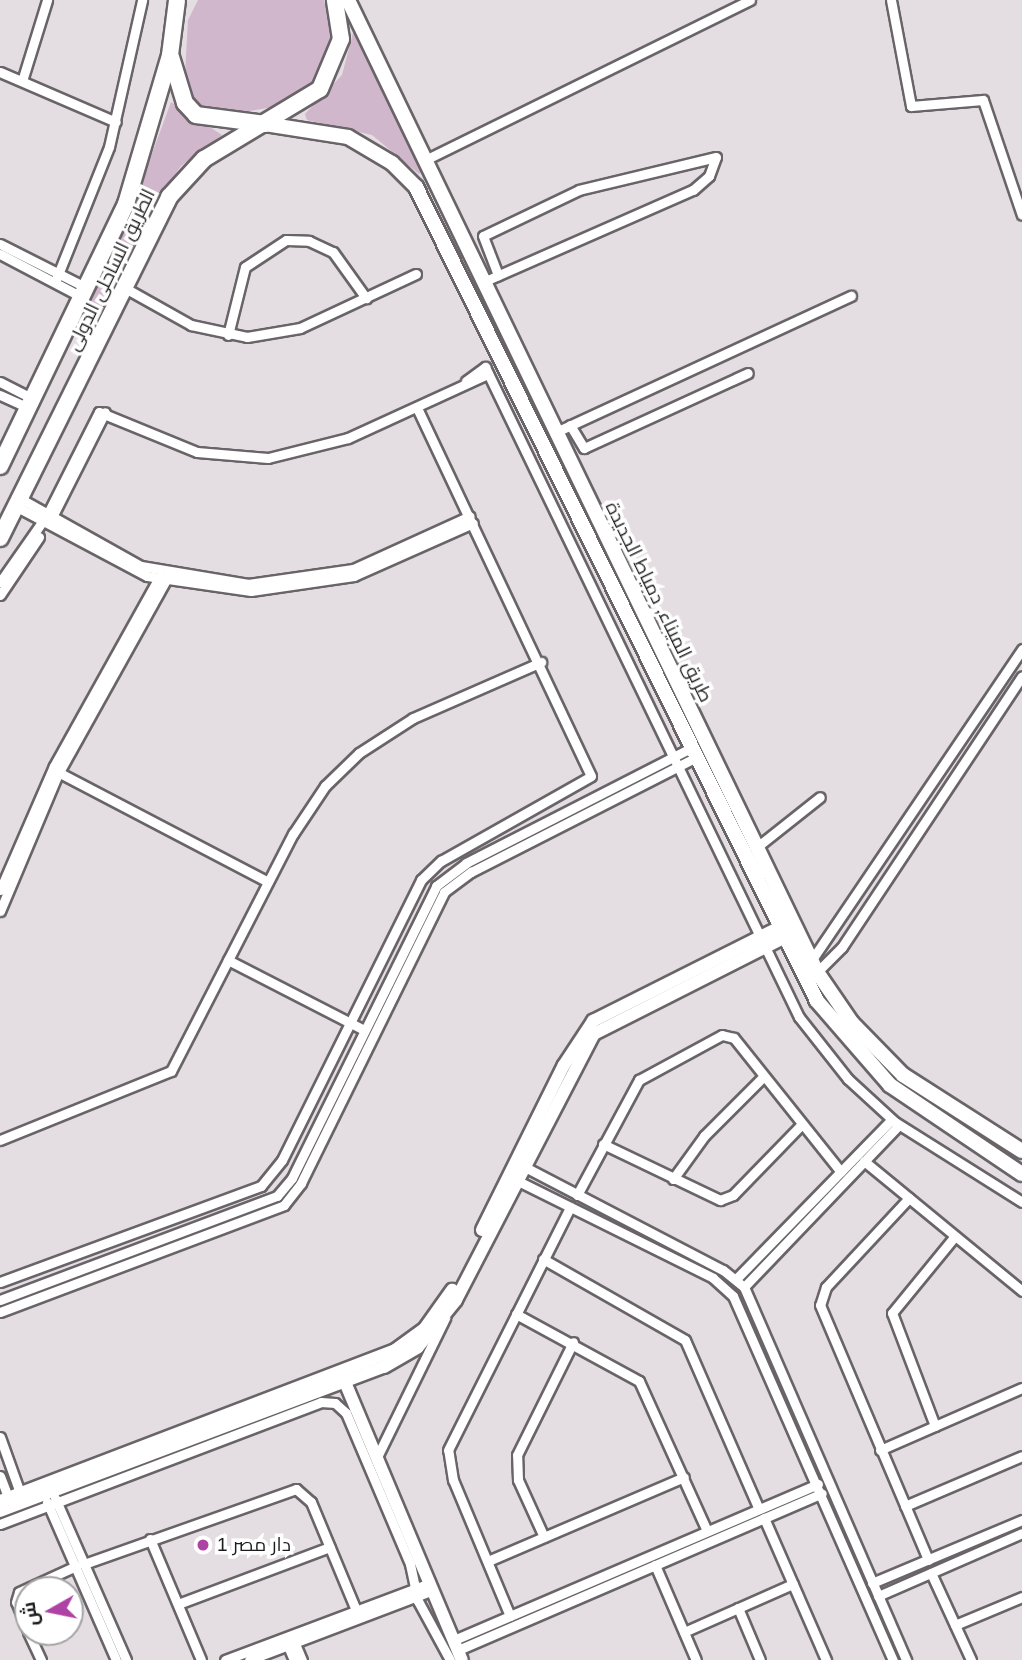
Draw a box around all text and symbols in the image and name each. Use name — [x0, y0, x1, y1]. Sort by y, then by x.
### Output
street label: الطريق الساحلى الدولى — [62, 185, 160, 355]
street label: طريق الميناء, دمياط الجديدة — [600, 498, 718, 706]
place label: دار مصر 1 — [217, 1534, 291, 1556]
marker: دار مصر 1 — [195, 1537, 211, 1553]
north arrow — [14, 1576, 84, 1646]
text: ش — [17, 1600, 42, 1628]

